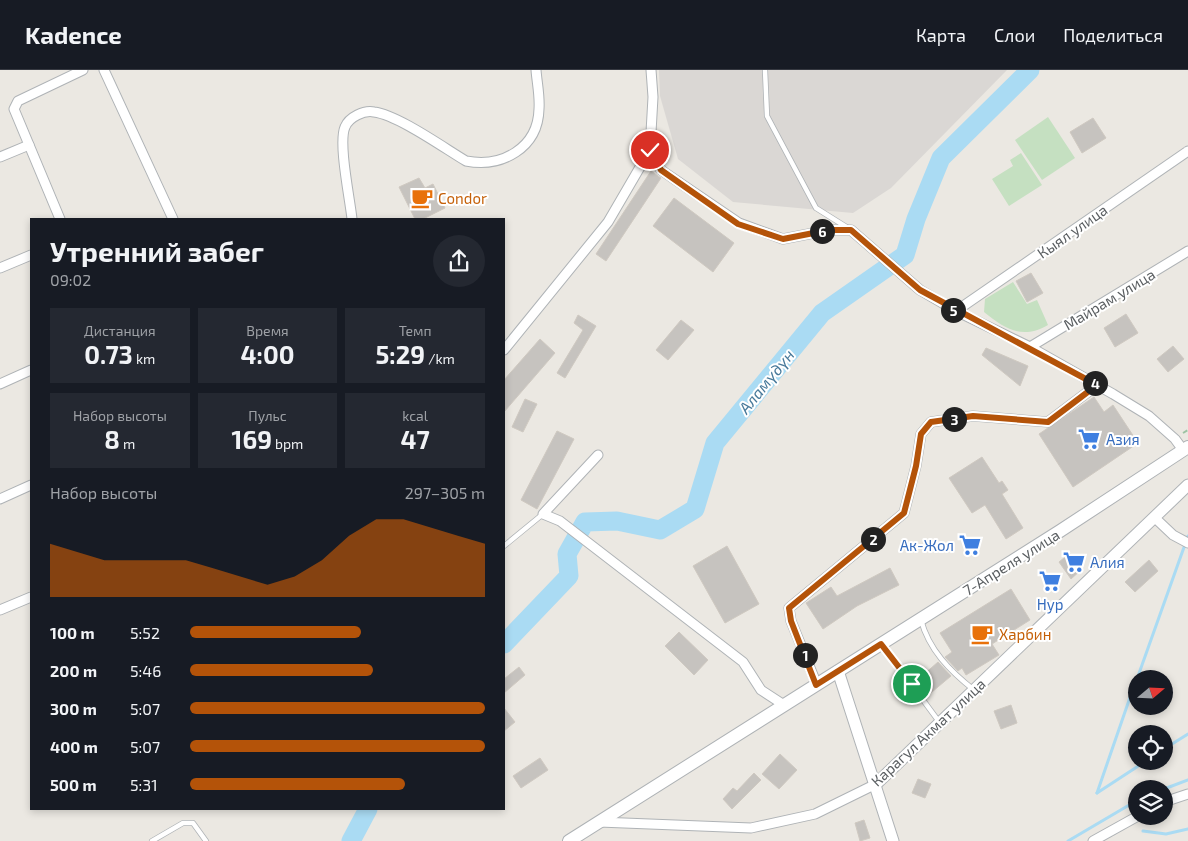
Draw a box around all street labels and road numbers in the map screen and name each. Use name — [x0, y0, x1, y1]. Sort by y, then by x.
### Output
street label: Кыял улица — [1033, 200, 1111, 263]
street label: Майрам улица — [1060, 265, 1159, 334]
street label: 7-Апреля улица — [959, 525, 1063, 600]
street label: Карагул Акмат улица — [867, 674, 990, 790]

